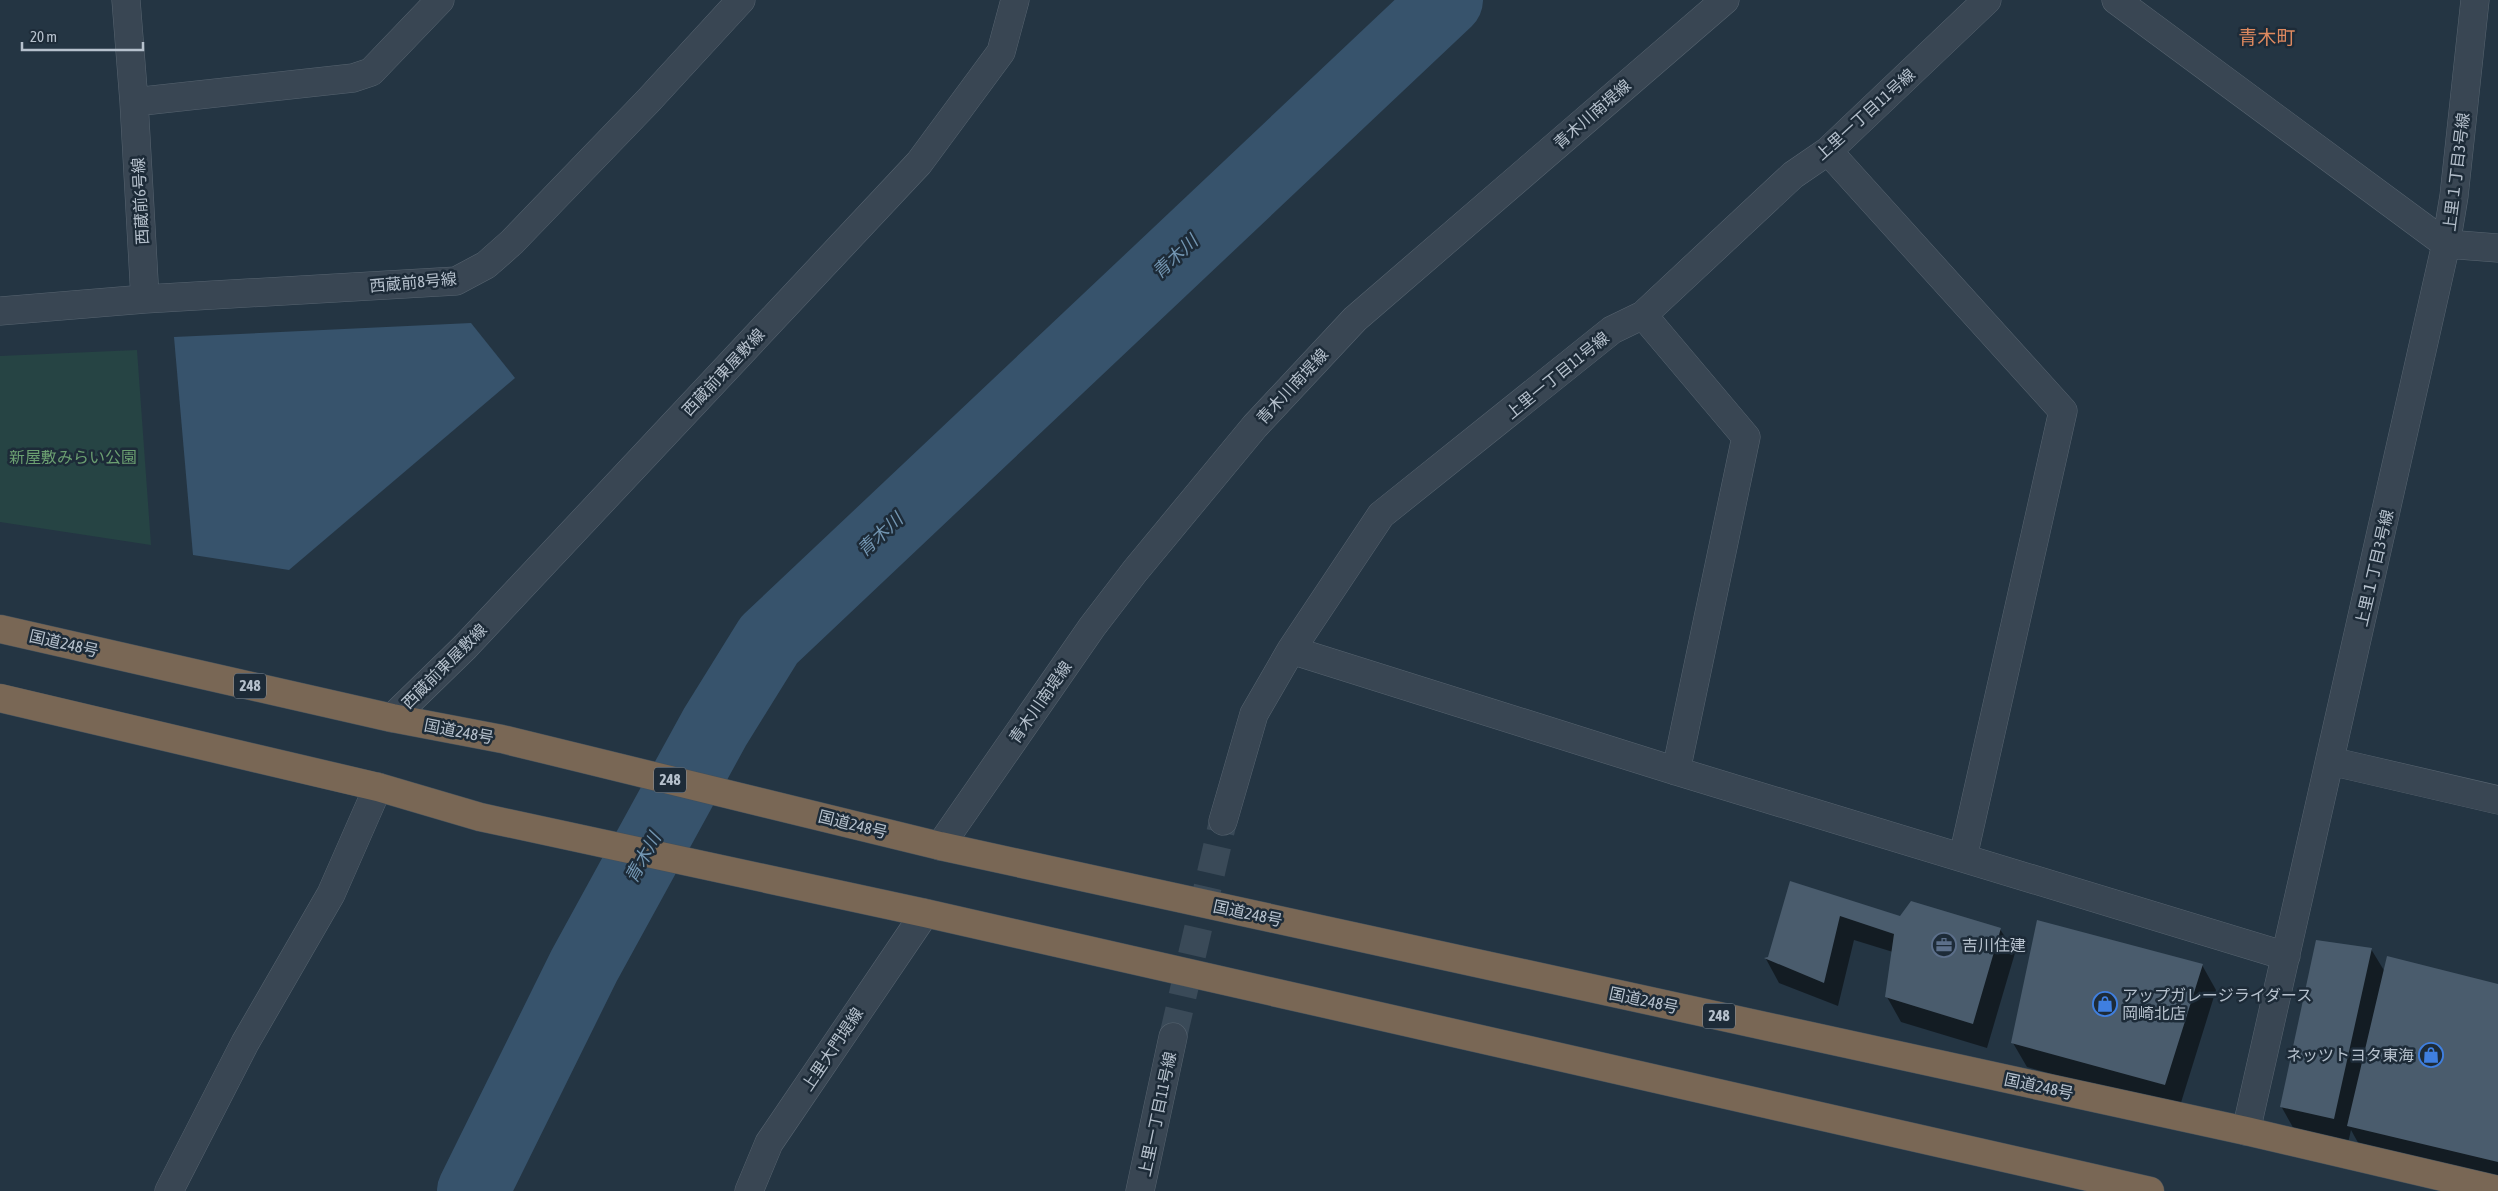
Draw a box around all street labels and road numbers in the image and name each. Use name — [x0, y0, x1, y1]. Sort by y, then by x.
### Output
street label: 上里一丁目11号線 — [1812, 65, 1918, 163]
street label: 青木川南堤線 — [1550, 76, 1634, 152]
street label: 上里１丁目3号線 — [2440, 112, 2472, 232]
street label: 西蔵前6号線 — [129, 157, 151, 245]
street label: 西蔵前8号線 — [369, 269, 457, 295]
street label: 西蔵前東屋敷線 — [678, 325, 768, 419]
street label: 上里一丁目11号線 — [1502, 328, 1612, 422]
street label: 青木川南堤線 — [1253, 345, 1331, 427]
street label: 上里１丁目3号線 — [2352, 508, 2396, 628]
street label: 西蔵前東屋敷線 — [398, 620, 490, 712]
street label: 国道248号 — [28, 626, 100, 660]
street label: 青木川南堤線 — [1005, 658, 1075, 746]
road number: 248 — [234, 674, 266, 698]
street label: 国道248号 — [423, 715, 495, 747]
road number: 248 — [654, 768, 686, 792]
street label: 国道248号 — [817, 807, 889, 841]
street label: 国道248号 — [1212, 897, 1284, 929]
street label: 国道248号 — [1608, 984, 1680, 1016]
street label: 上里大門堤線 — [798, 1004, 866, 1094]
road number: 248 — [1703, 1004, 1735, 1028]
street label: 上里一丁目11号線 — [1135, 1050, 1179, 1178]
street label: 国道248号 — [2003, 1070, 2075, 1102]

